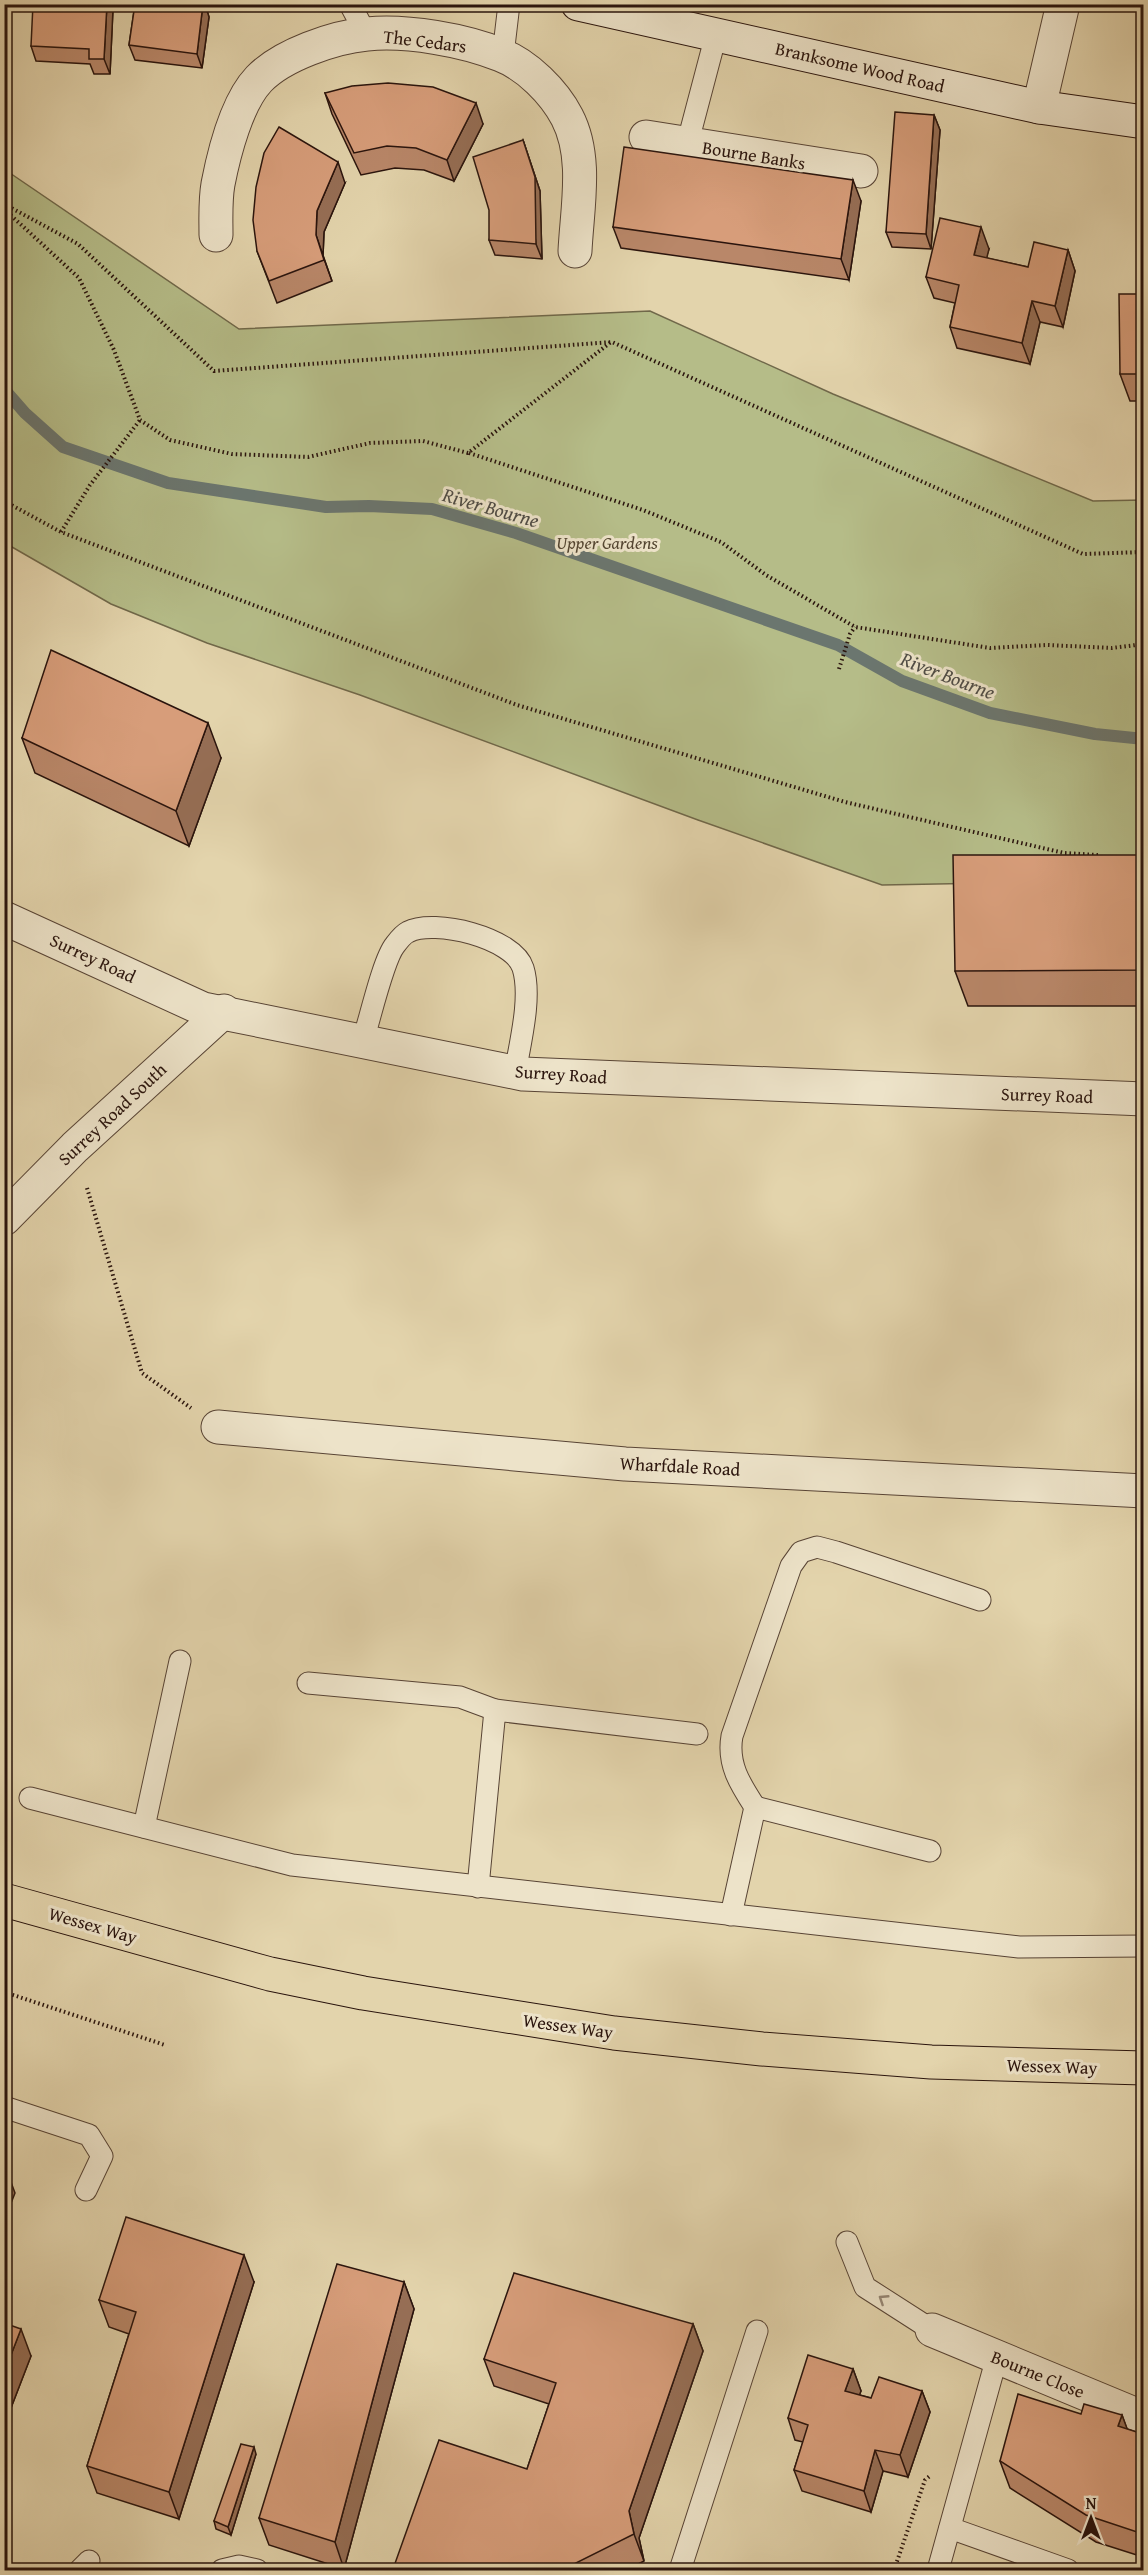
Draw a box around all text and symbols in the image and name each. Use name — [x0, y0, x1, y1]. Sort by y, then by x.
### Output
street label: The Cedars — [382, 23, 468, 59]
street label: Branksome Wood Road — [773, 34, 948, 100]
street label: Bourne Banks — [700, 134, 808, 176]
water label: River Bourne — [439, 479, 543, 535]
park label: Upper Gardens — [556, 529, 658, 556]
water label: River Bourne — [896, 643, 999, 706]
street label: Surrey Road — [46, 926, 141, 990]
street label: Surrey Road South — [52, 1056, 172, 1172]
street label: Surrey Road — [514, 1057, 608, 1091]
street label: Surrey Road — [1000, 1080, 1094, 1110]
street label: Wharfdale Road — [619, 1449, 741, 1483]
street label: Wessex Way — [46, 1900, 140, 1950]
street label: Wessex Way — [521, 2006, 615, 2046]
street label: Wessex Way — [1006, 2051, 1098, 2081]
one-way arrow — [879, 2294, 889, 2306]
street label: Bourne Close — [987, 2343, 1089, 2405]
north arrow — [1061, 2488, 1121, 2548]
text: N — [1086, 2491, 1097, 2515]

